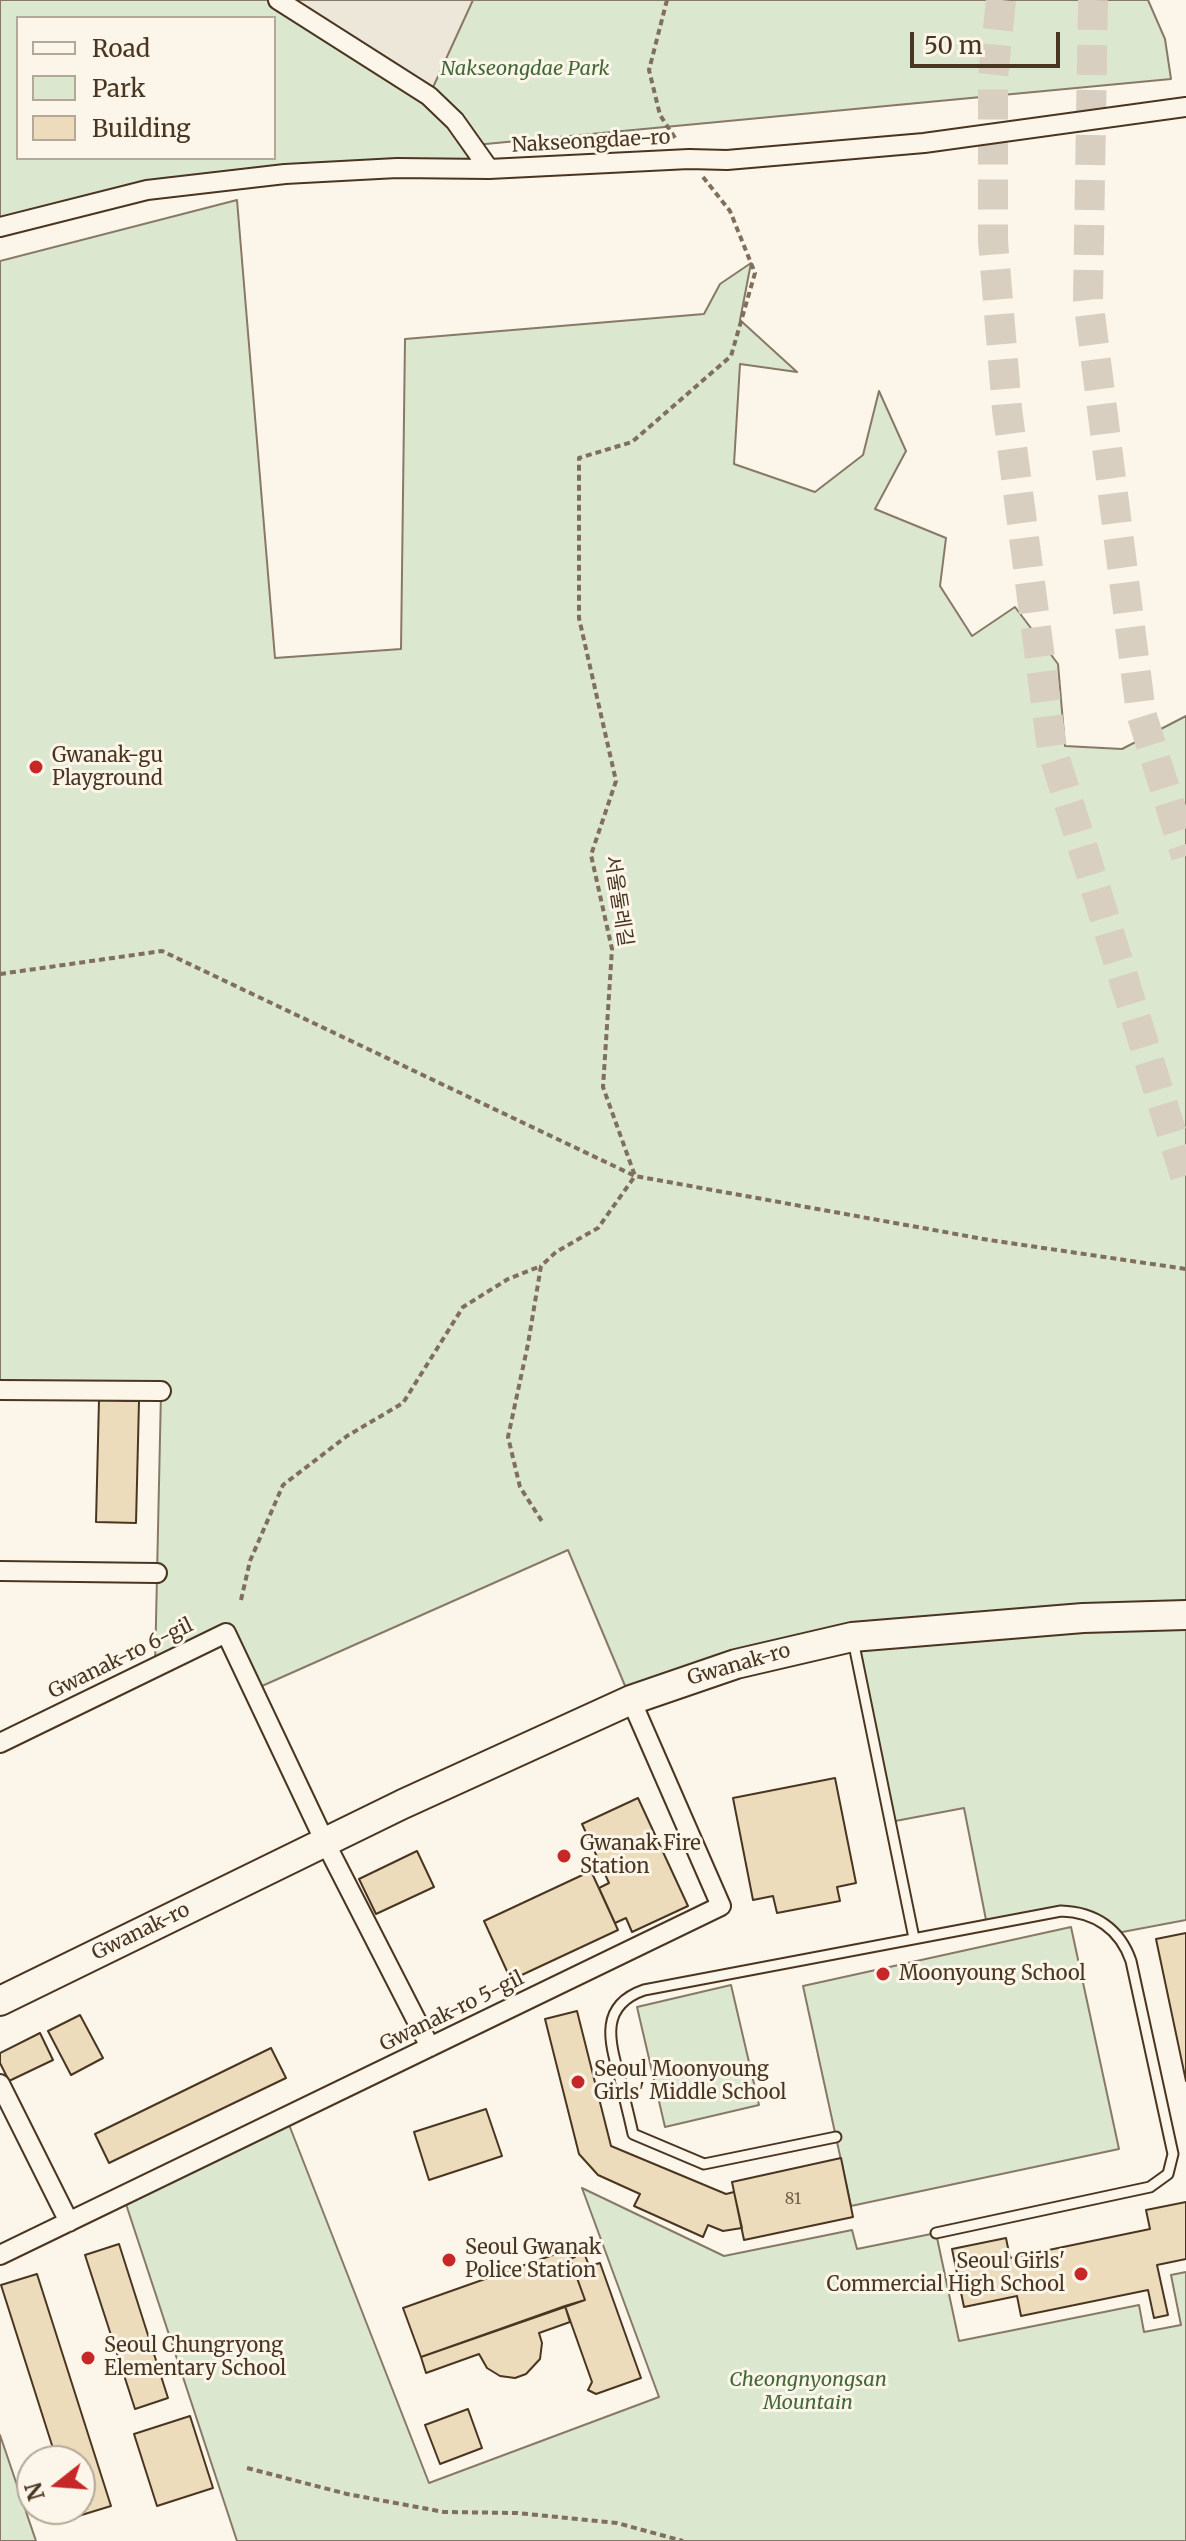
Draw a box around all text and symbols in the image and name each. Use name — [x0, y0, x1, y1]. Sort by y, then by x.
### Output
legend — [16, 16, 276, 160]
scale bar — [914, 16, 1064, 66]
text: 50 m — [924, 30, 983, 61]
text: Road — [92, 33, 150, 64]
park label: Nakseongdae Park — [440, 57, 610, 81]
text: Park — [92, 73, 145, 104]
text: Building — [92, 113, 191, 144]
street label: Nakseongdae-ro — [511, 126, 671, 158]
place label: Gwanak-gu Playground — [52, 744, 163, 791]
marker: Gwanak-gu Playground — [27, 758, 45, 776]
street label: 서울둘레길 — [599, 854, 637, 948]
street label: Gwanak-ro 6-gil — [45, 1614, 197, 1704]
street label: Gwanak-ro — [685, 1639, 793, 1691]
place label: Gwanak Fire Station — [580, 1832, 701, 1879]
marker: Gwanak Fire Station — [555, 1847, 573, 1865]
street label: Gwanak-ro — [88, 1898, 194, 1966]
place label: Moonyoung School — [899, 1962, 1086, 1986]
marker: Moonyoung School — [874, 1965, 892, 1983]
street label: Gwanak-ro 5-gil — [376, 1967, 528, 2057]
place label: Seoul Moonyoung Girls' Middle School — [594, 2058, 787, 2105]
marker: Seoul Moonyoung Girls' Middle School — [569, 2073, 587, 2091]
house number: 81 — [785, 2189, 801, 2209]
place label: Seoul Gwanak Police Station — [465, 2236, 602, 2283]
place label: Seoul Girls' Commercial High School — [827, 2250, 1065, 2297]
marker: Seoul Gwanak Police Station — [440, 2251, 458, 2269]
marker: Seoul Girls' Commercial High School — [1072, 2265, 1090, 2283]
place label: Seoul Chungryong Elementary School — [104, 2334, 286, 2381]
marker: Seoul Chungryong Elementary School — [79, 2349, 97, 2367]
park label: Cheongnyongsan Mountain — [729, 2368, 887, 2415]
north arrow — [16, 2445, 96, 2525]
text: N — [19, 2479, 51, 2504]

